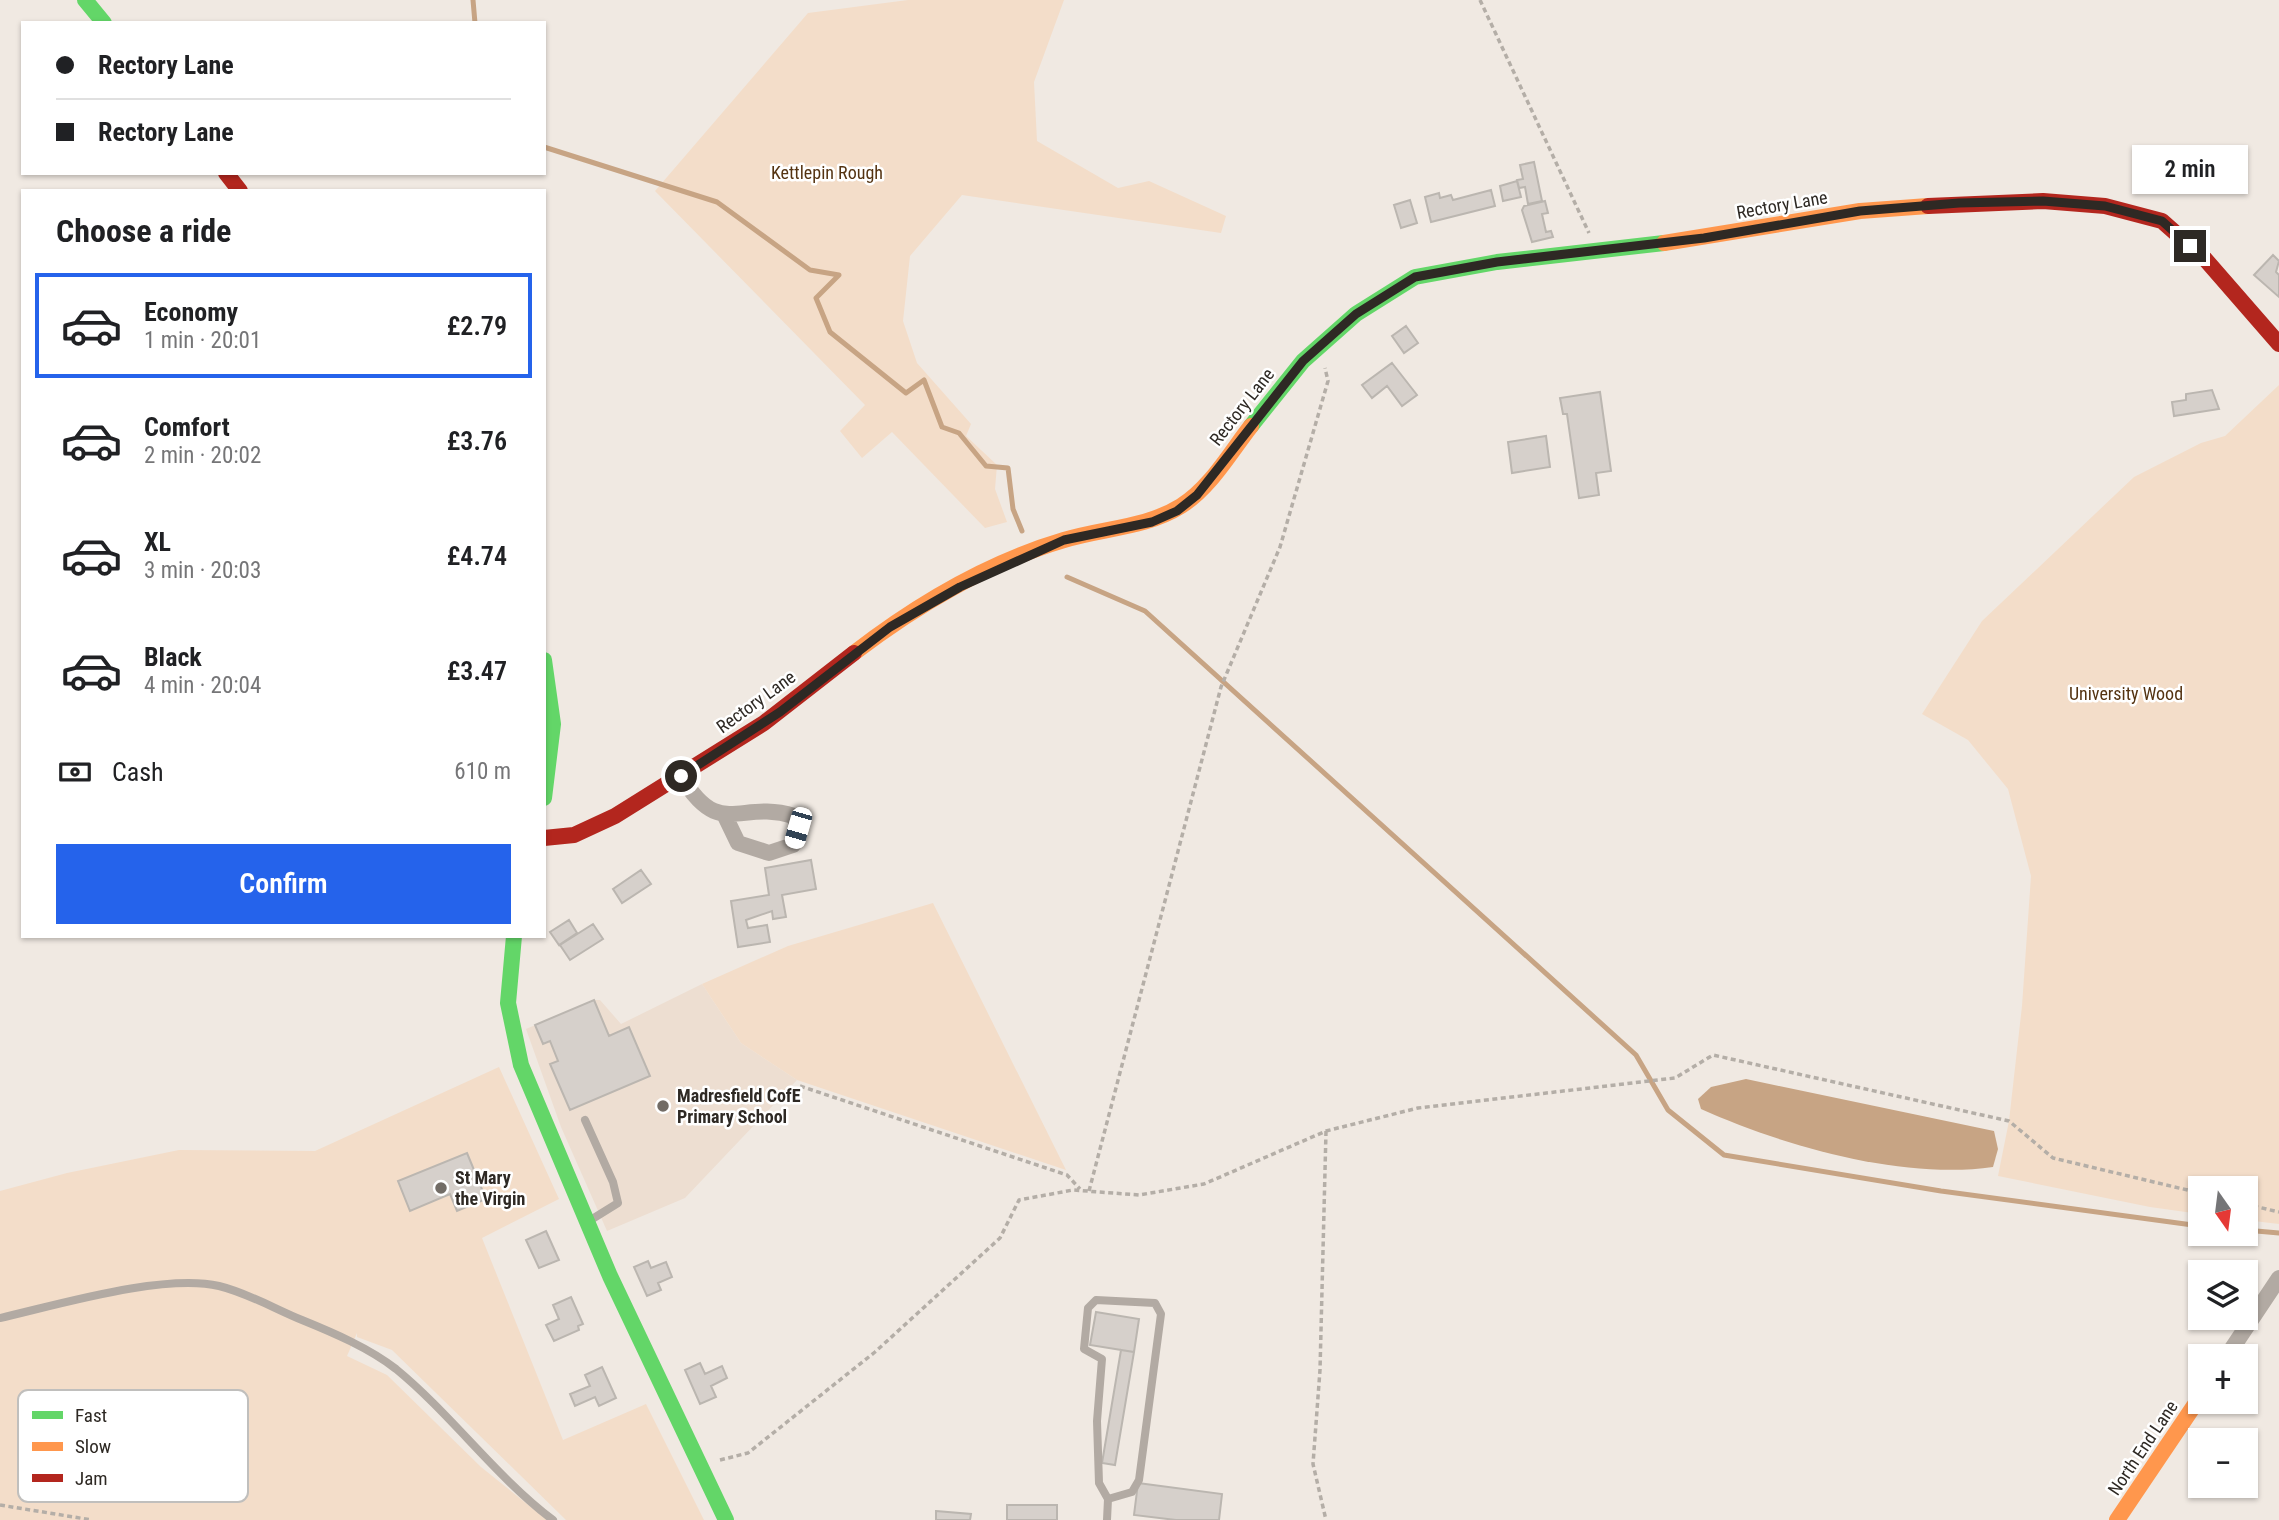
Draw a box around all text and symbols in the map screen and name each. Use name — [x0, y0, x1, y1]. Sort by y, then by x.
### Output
text: Rectory Lane — [98, 50, 234, 80]
text: Rectory Lane — [98, 117, 234, 147]
callout: 2 min — [2132, 145, 2248, 194]
text: 2 min — [2165, 156, 2215, 183]
park label: Kettlepin Rough — [771, 162, 883, 183]
street label: Rectory Lane — [1735, 186, 1829, 223]
text: Choose a ride — [56, 212, 231, 250]
route end — [2174, 230, 2206, 262]
icon: car — [60, 294, 123, 357]
text: Economy — [144, 297, 238, 327]
text: £2.79 — [447, 311, 507, 341]
text: 1 min · 20:01 — [144, 327, 261, 354]
street label: Rectory Lane — [1205, 364, 1278, 449]
icon: car — [60, 409, 123, 472]
text: Comfort — [144, 412, 230, 442]
text: £3.76 — [447, 426, 507, 456]
text: 2 min · 20:02 — [144, 442, 261, 469]
icon: car — [60, 524, 123, 587]
text: XL — [144, 527, 171, 557]
text: £4.74 — [447, 541, 507, 571]
text: 3 min · 20:03 — [144, 557, 261, 584]
icon: car — [60, 639, 123, 702]
text: Black — [144, 642, 202, 672]
text: £3.47 — [447, 656, 507, 686]
street label: Rectory Lane — [712, 666, 799, 737]
text: 4 min · 20:04 — [144, 672, 261, 699]
park label: University Wood — [2069, 683, 2183, 704]
icon: cash — [56, 753, 94, 791]
text: Cash — [112, 757, 164, 787]
text: 610 m — [454, 758, 511, 785]
route start — [665, 760, 697, 792]
car — [783, 805, 814, 851]
button: Confirm — [56, 844, 511, 924]
place label: Madresfield CofE Primary School — [677, 1085, 801, 1127]
marker: Madresfield CofE Primary School — [655, 1098, 671, 1114]
place label: St Mary the Virgin — [455, 1167, 525, 1209]
north arrow — [2188, 1176, 2258, 1246]
map controls — [2188, 1176, 2258, 1498]
marker: St Mary the Virgin — [433, 1180, 449, 1196]
button: layers — [2188, 1260, 2258, 1330]
button: + — [2188, 1344, 2258, 1414]
legend — [18, 1390, 248, 1502]
street label: North End Lane — [2103, 1397, 2182, 1499]
text: Fast — [75, 1404, 107, 1427]
button: − — [2188, 1428, 2258, 1498]
text: Slow — [75, 1435, 111, 1458]
text: Jam — [75, 1467, 108, 1490]

